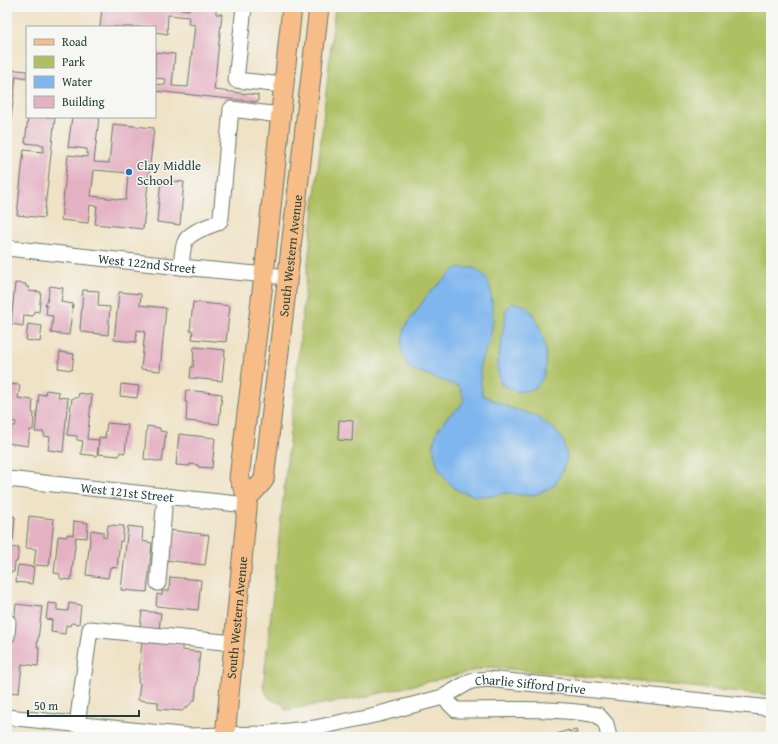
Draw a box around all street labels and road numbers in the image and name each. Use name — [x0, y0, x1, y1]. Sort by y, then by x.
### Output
street label: South Western Avenue — [274, 193, 307, 318]
street label: West 122nd Street — [97, 249, 197, 278]
street label: West 121st Street — [80, 478, 175, 507]
street label: South Western Avenue — [221, 555, 252, 680]
street label: Charlie Sifford Drive — [474, 669, 587, 699]

